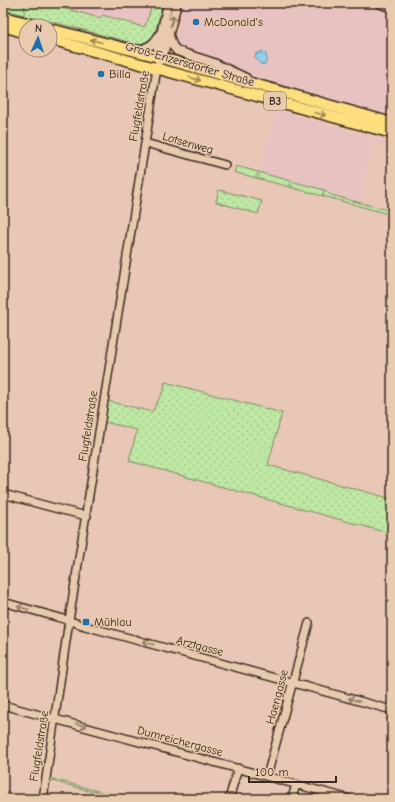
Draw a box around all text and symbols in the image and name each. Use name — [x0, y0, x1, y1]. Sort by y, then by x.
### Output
one-way arrow — [169, 15, 176, 28]
place label: McDonald's — [204, 15, 263, 29]
marker: McDonald's — [191, 17, 201, 27]
north arrow — [18, 18, 58, 58]
text: N — [35, 22, 42, 35]
one-way arrow — [90, 37, 103, 44]
street label: Groß-Enzersdorfer Straße — [124, 39, 256, 89]
place label: Billa — [109, 67, 131, 81]
marker: Billa — [96, 69, 106, 79]
street label: Flugfeldstraße — [126, 70, 152, 142]
one-way arrow — [188, 76, 201, 83]
road number: B3 — [264, 92, 286, 110]
one-way arrow — [313, 110, 326, 118]
street label: Lotsenweg — [161, 129, 215, 157]
street label: Flugfeldstraße — [75, 390, 101, 462]
one-way arrow — [17, 603, 30, 611]
place label: Mühlau — [94, 615, 132, 629]
marker: Mühlau — [81, 617, 91, 627]
street label: Arztgasse — [175, 633, 225, 659]
one-way arrow — [142, 639, 155, 646]
street label: Haengasse — [263, 668, 291, 726]
one-way arrow — [348, 696, 361, 703]
street label: Flugfeldstraße — [26, 710, 52, 782]
one-way arrow — [75, 722, 88, 730]
street label: Dumreichergasse — [136, 723, 224, 759]
scale bar — [249, 758, 336, 784]
text: 100 m — [255, 765, 288, 779]

